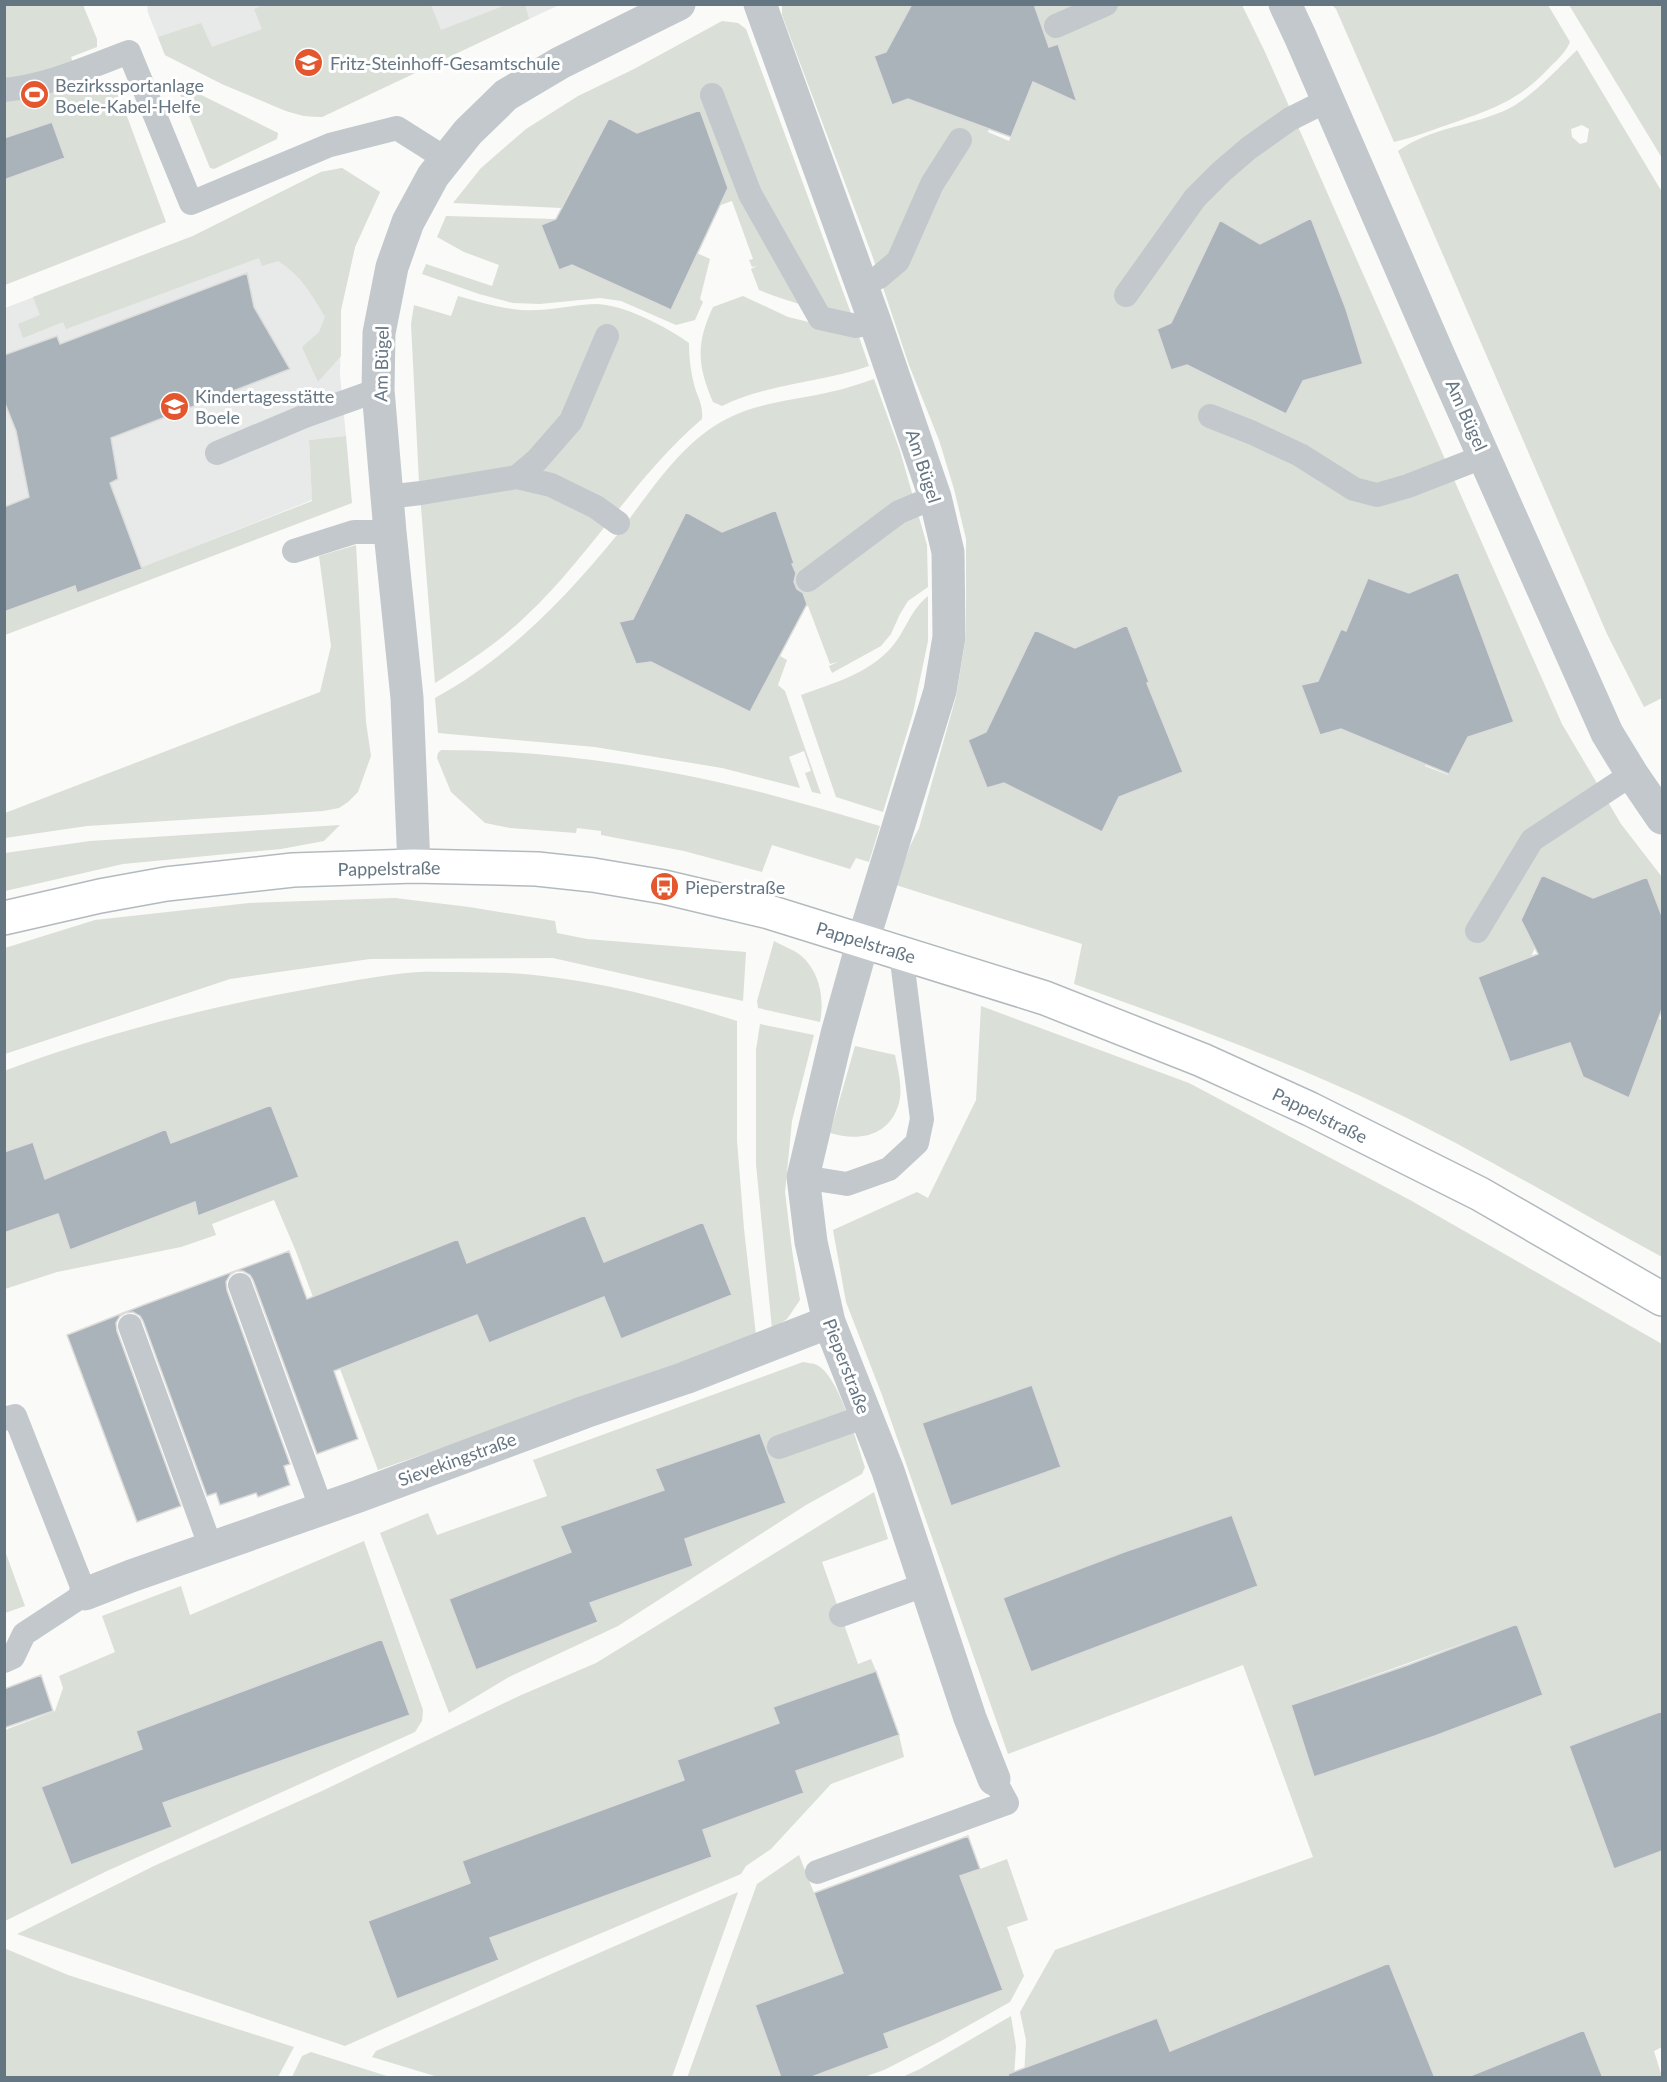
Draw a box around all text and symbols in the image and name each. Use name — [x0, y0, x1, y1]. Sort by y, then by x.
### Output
school or university icon: Fritz-Steinhoff-Gesamtschule — [293, 47, 325, 79]
place label: Fritz-Steinhoff-Gesamtschule — [330, 52, 560, 74]
place label: Bezirkssportanlage Boele-Kabel-Helfe — [55, 74, 204, 117]
sports icon: Bezirkssportanlage Boele-Kabel-Helfe — [18, 79, 50, 111]
street label: Am Bügel — [369, 326, 393, 402]
street label: Am Bügel — [1441, 376, 1493, 454]
place label: Kindertagesstätte Boele — [195, 385, 334, 428]
school or university icon: Kindertagesstätte Boele — [158, 390, 190, 422]
street label: Am Bügel — [902, 426, 946, 506]
street label: Pappelstraße — [337, 856, 441, 880]
bus stop icon: Pieperstraße — [648, 871, 680, 903]
place label: Pieperstraße — [685, 876, 785, 898]
street label: Pappelstraße — [814, 916, 918, 968]
street label: Pappelstraße — [1269, 1083, 1371, 1147]
street label: Pieperstraße — [819, 1315, 875, 1417]
street label: Sievekingstraße — [395, 1427, 519, 1491]

